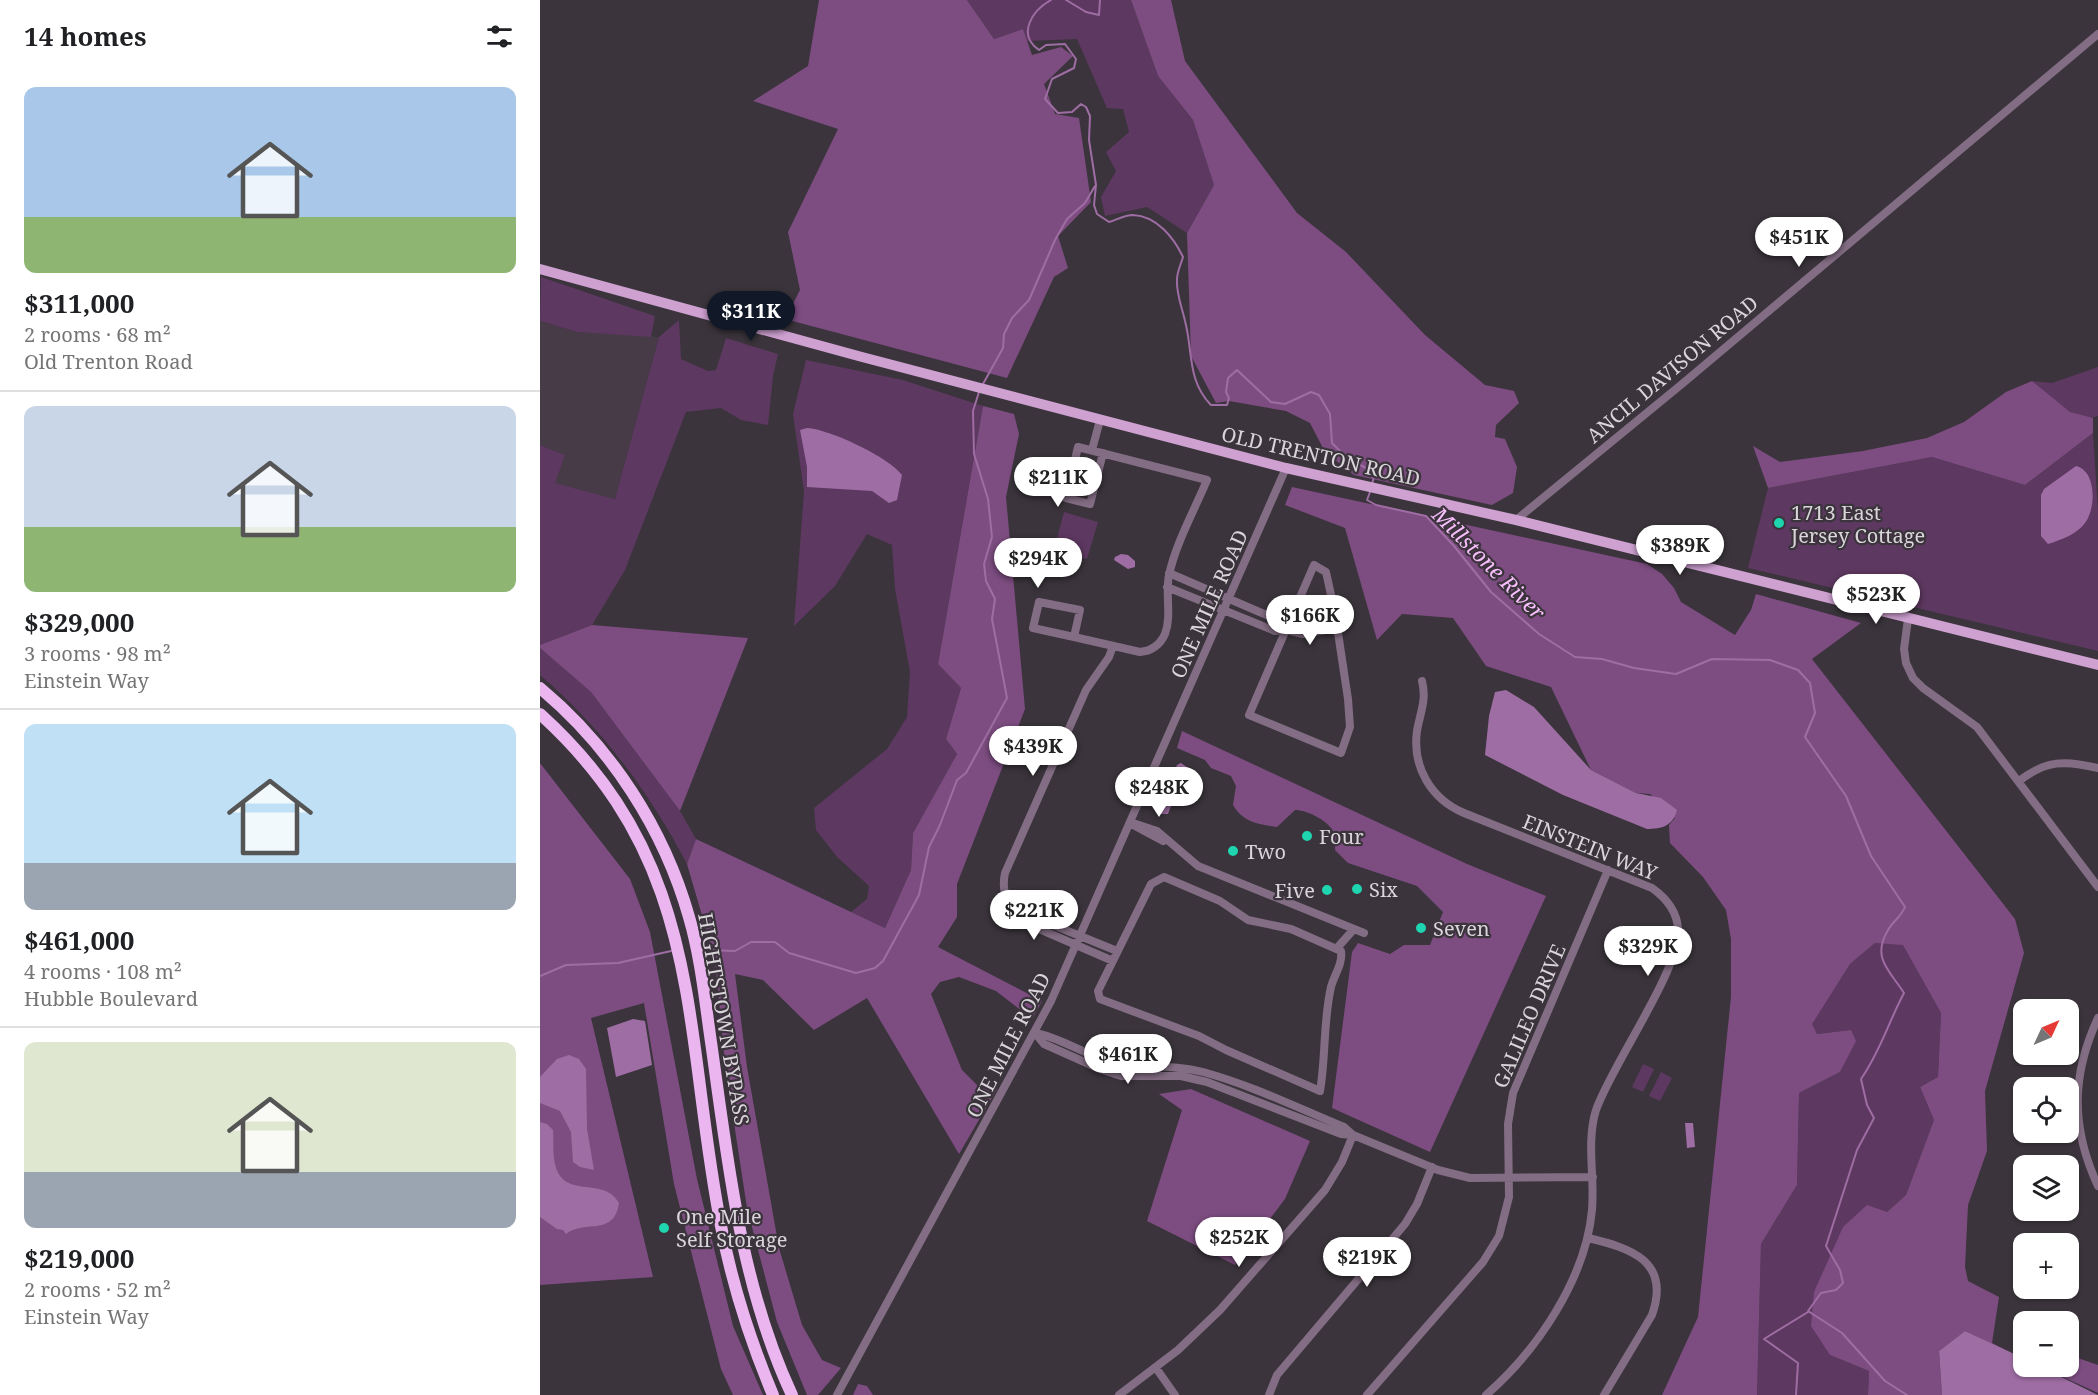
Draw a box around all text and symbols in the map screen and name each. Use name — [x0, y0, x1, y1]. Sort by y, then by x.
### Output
text: 14 homes — [24, 18, 146, 54]
icon: filters — [483, 20, 516, 53]
icon: home — [216, 126, 324, 234]
pin: $451K — [1757, 217, 1841, 268]
text: $451K — [1769, 223, 1829, 250]
text: $311,000 — [24, 285, 134, 321]
street label: ANCIL DAVISON ROAD — [1581, 289, 1763, 449]
pin: $311K — [709, 291, 793, 342]
text: $311K — [721, 297, 781, 324]
text: 2 rooms · 68 m² — [24, 321, 171, 348]
text: Old Trenton Road — [24, 348, 193, 375]
street label: OLD TRENTON ROAD — [1219, 420, 1423, 492]
icon: home — [216, 445, 324, 553]
pin: $211K — [1016, 457, 1100, 508]
text: $211K — [1028, 463, 1088, 490]
place label: 1713 East Jersey Cottage — [1790, 499, 1925, 549]
water label: Millstone River — [1426, 500, 1552, 626]
marker: 1713 East Jersey Cottage — [1772, 516, 1786, 530]
pin: $389K — [1638, 525, 1722, 576]
street label: ONE MILE ROAD — [1164, 526, 1254, 682]
text: $389K — [1650, 531, 1710, 558]
pin: $294K — [996, 538, 1080, 589]
text: $294K — [1008, 544, 1068, 571]
pin: $523K — [1834, 574, 1918, 625]
text: $523K — [1846, 580, 1906, 607]
pin: $166K — [1268, 595, 1352, 646]
text: $166K — [1280, 601, 1340, 628]
text: $329,000 — [24, 604, 134, 640]
text: 3 rooms · 98 m² — [24, 640, 171, 667]
text: Einstein Way — [24, 667, 149, 694]
pin: $439K — [991, 726, 1075, 777]
text: $439K — [1003, 732, 1063, 759]
icon: home — [216, 763, 324, 871]
pin: $248K — [1117, 767, 1201, 818]
text: $248K — [1129, 773, 1189, 800]
street label: EINSTEIN WAY — [1519, 808, 1662, 886]
place label: Four — [1319, 823, 1364, 850]
marker: Four — [1300, 829, 1314, 843]
place label: Two — [1245, 838, 1286, 865]
marker: Two — [1226, 844, 1240, 858]
place label: Six — [1369, 876, 1398, 903]
place label: Five — [1275, 877, 1315, 904]
marker: Six — [1350, 882, 1364, 896]
marker: Five — [1320, 883, 1334, 897]
pin: $221K — [992, 890, 1076, 941]
text: $221K — [1004, 896, 1064, 923]
street label: HIGHTSTOWN BYPASS — [692, 911, 756, 1127]
place label: Seven — [1433, 915, 1490, 942]
marker: Seven — [1414, 921, 1428, 935]
text: $461,000 — [24, 922, 134, 958]
pin: $329K — [1606, 926, 1690, 977]
text: $329K — [1618, 932, 1678, 959]
street label: GALILEO DRIVE — [1486, 940, 1572, 1092]
text: 4 rooms · 108 m² — [24, 958, 182, 985]
street label: ONE MILE ROAD — [960, 968, 1056, 1122]
text: Hubble Boulevard — [24, 985, 198, 1012]
north arrow — [2013, 999, 2079, 1065]
map controls — [2013, 999, 2079, 1377]
pin: $461K — [1086, 1034, 1170, 1085]
text: $461K — [1098, 1040, 1158, 1067]
button: locate — [2013, 1077, 2079, 1143]
icon: home — [216, 1081, 324, 1189]
button: layers — [2013, 1155, 2079, 1221]
place label: One Mile Self Storage — [676, 1203, 788, 1253]
pin: $252K — [1197, 1217, 1281, 1268]
marker: One Mile Self Storage — [657, 1221, 671, 1235]
text: $252K — [1209, 1223, 1269, 1250]
button: + — [2013, 1233, 2079, 1299]
pin: $219K — [1325, 1237, 1409, 1288]
text: $219,000 — [24, 1240, 134, 1276]
text: $219K — [1337, 1243, 1397, 1270]
text: 2 rooms · 52 m² — [24, 1276, 171, 1303]
text: Einstein Way — [24, 1303, 149, 1330]
button: − — [2013, 1311, 2079, 1377]

